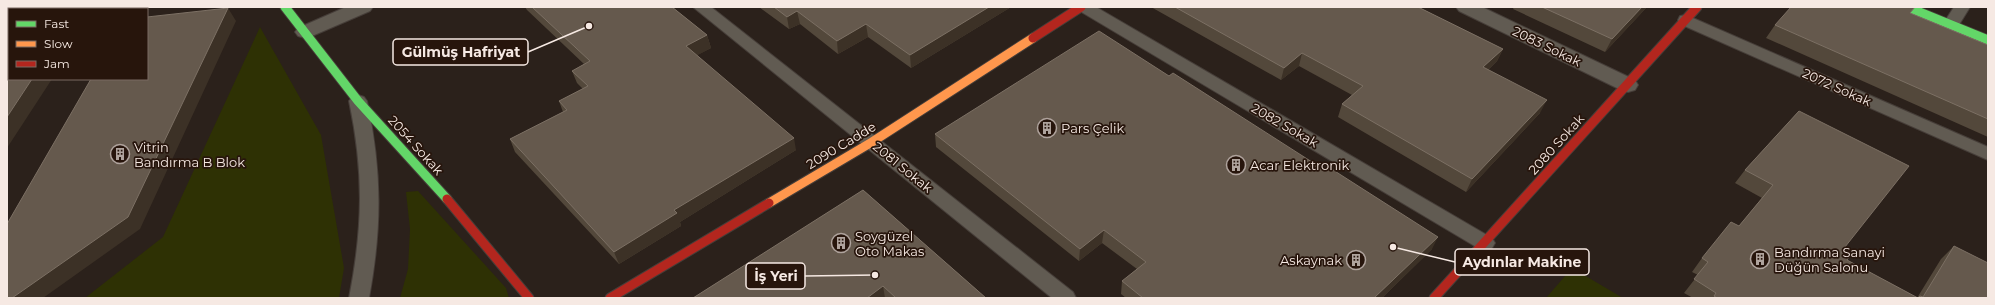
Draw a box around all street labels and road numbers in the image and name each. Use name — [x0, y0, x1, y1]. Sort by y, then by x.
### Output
street label: 2083 Sokak — [1510, 23, 1584, 70]
street label: 2072 Sokak — [1800, 65, 1874, 109]
street label: 2082 Sokak — [1249, 100, 1321, 151]
street label: 2080 Sokak — [1525, 110, 1587, 177]
street label: 2054 Sokak — [385, 112, 447, 178]
street label: 2090 Cadde — [803, 118, 879, 172]
street label: 2081 Sokak — [870, 138, 936, 196]

